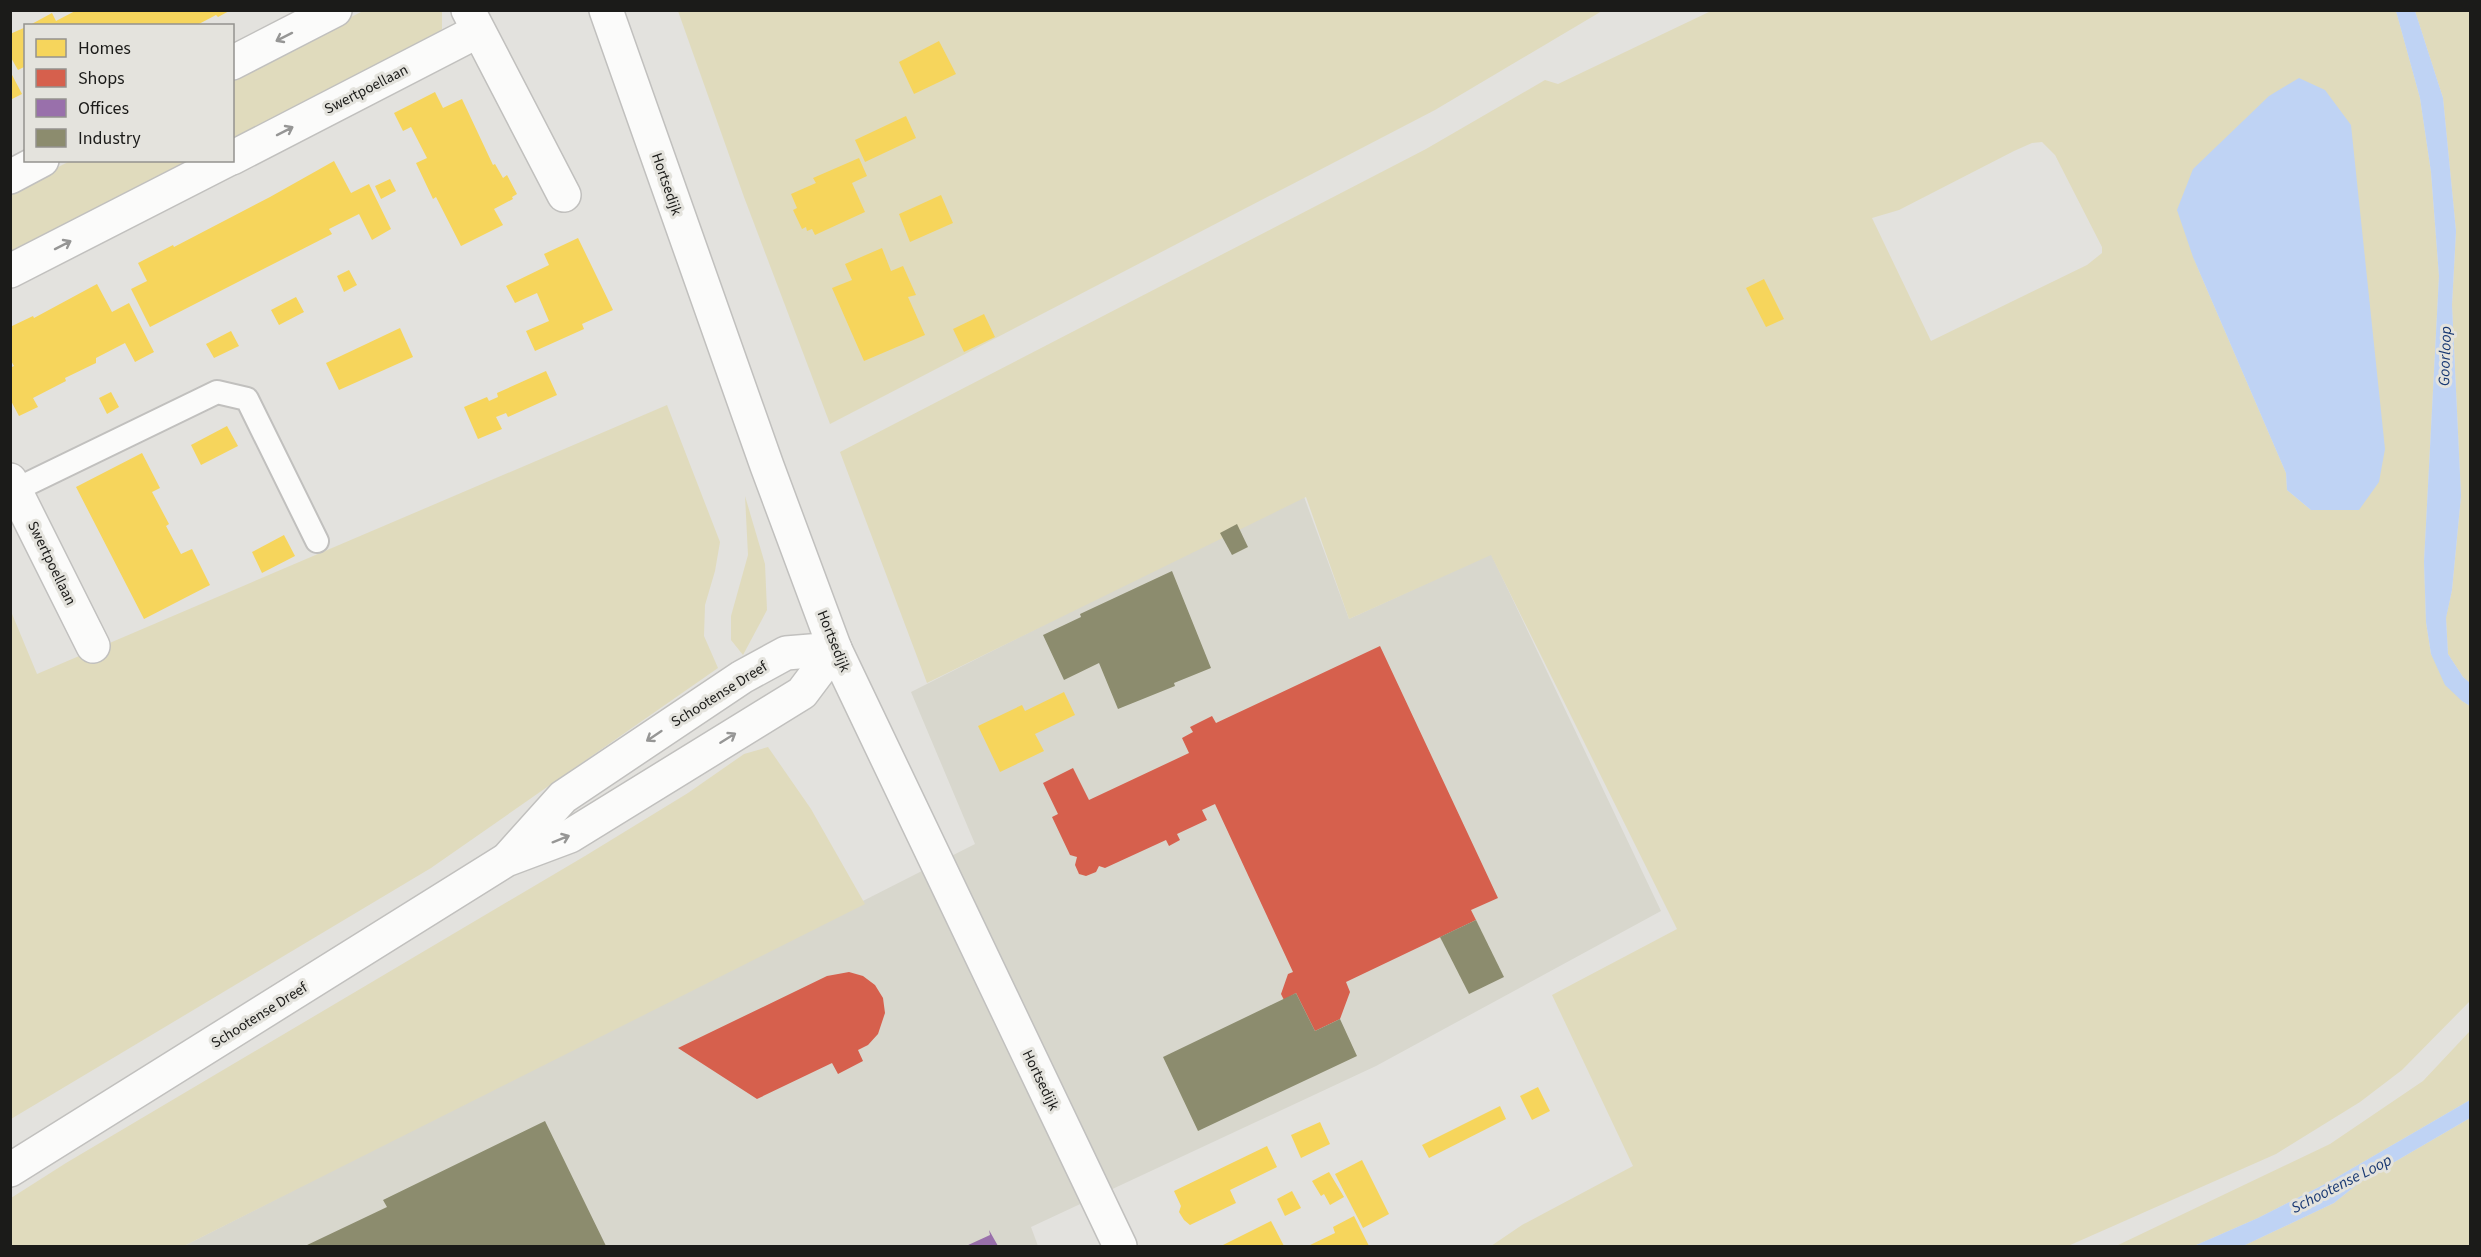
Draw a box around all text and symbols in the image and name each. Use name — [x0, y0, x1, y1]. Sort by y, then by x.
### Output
legend — [24, 24, 234, 162]
one-way arrow — [275, 31, 293, 43]
text: Homes — [78, 36, 131, 61]
street label: Swertpoellaan — [321, 59, 412, 120]
text: Shops — [78, 66, 125, 91]
text: Offices — [78, 96, 129, 121]
one-way arrow — [275, 125, 293, 136]
text: Industry — [78, 126, 141, 151]
street label: Hortsedijk — [646, 150, 687, 219]
one-way arrow — [53, 238, 71, 250]
water label: Goorloop — [2433, 326, 2457, 387]
street label: Swertpoellaan — [22, 518, 81, 609]
street label: Hortsedijk — [812, 607, 856, 676]
street label: Schootense Dreef — [667, 656, 772, 732]
one-way arrow — [646, 730, 662, 742]
one-way arrow — [719, 732, 736, 744]
one-way arrow — [551, 833, 570, 844]
street label: Schootense Dreef — [207, 977, 312, 1053]
street label: Hortsedijk — [1017, 1046, 1064, 1115]
water label: Schootense Loop — [2287, 1149, 2396, 1219]

